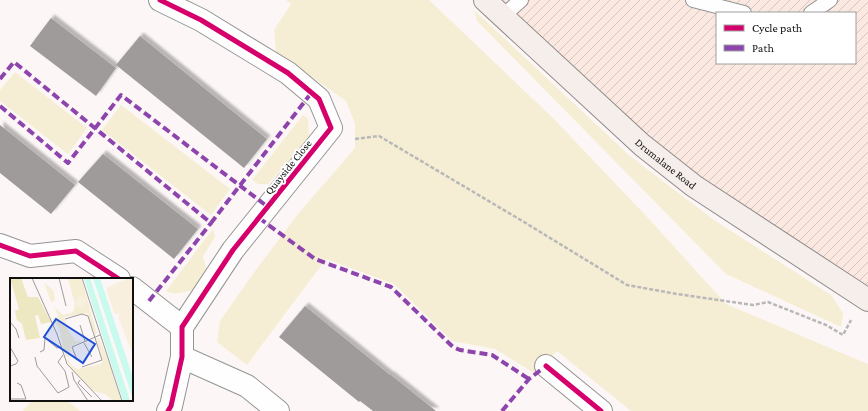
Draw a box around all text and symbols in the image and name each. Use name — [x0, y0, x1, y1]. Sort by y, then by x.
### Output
legend — [716, 12, 856, 64]
text: Cycle path — [752, 21, 803, 35]
text: Path — [752, 41, 774, 55]
street label: Drumalane Road — [633, 136, 699, 192]
street label: Quayside Close — [262, 137, 315, 197]
inset map — [10, 278, 133, 401]

